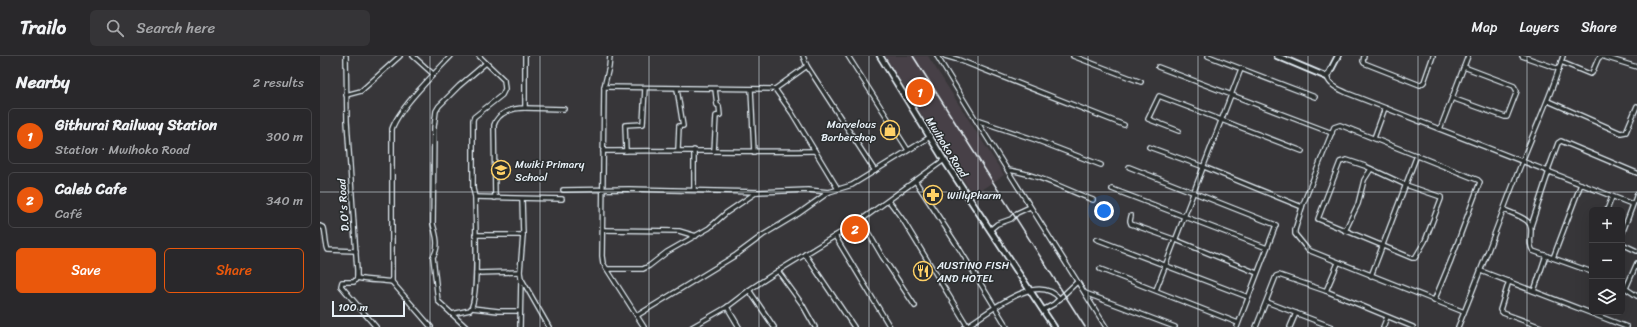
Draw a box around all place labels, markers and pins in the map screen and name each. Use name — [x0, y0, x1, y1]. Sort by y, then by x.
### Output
pin: 1 — [907, 77, 933, 107]
place label: Marvelous Barbershop — [821, 115, 877, 147]
shop icon: Marvelous Barbershop — [879, 119, 901, 141]
place label: Mwiki Primary School — [515, 155, 585, 187]
school or university icon: Mwiki Primary School — [490, 159, 512, 181]
pharmacy icon: WillyPharm — [922, 184, 944, 206]
place label: WillyPharm — [947, 186, 1001, 205]
pin: 2 — [842, 214, 868, 244]
place label: AUSTINO FISH AND HOTEL — [936, 256, 1010, 288]
restaurant icon: AUSTINO FISH AND HOTEL — [912, 260, 934, 282]

